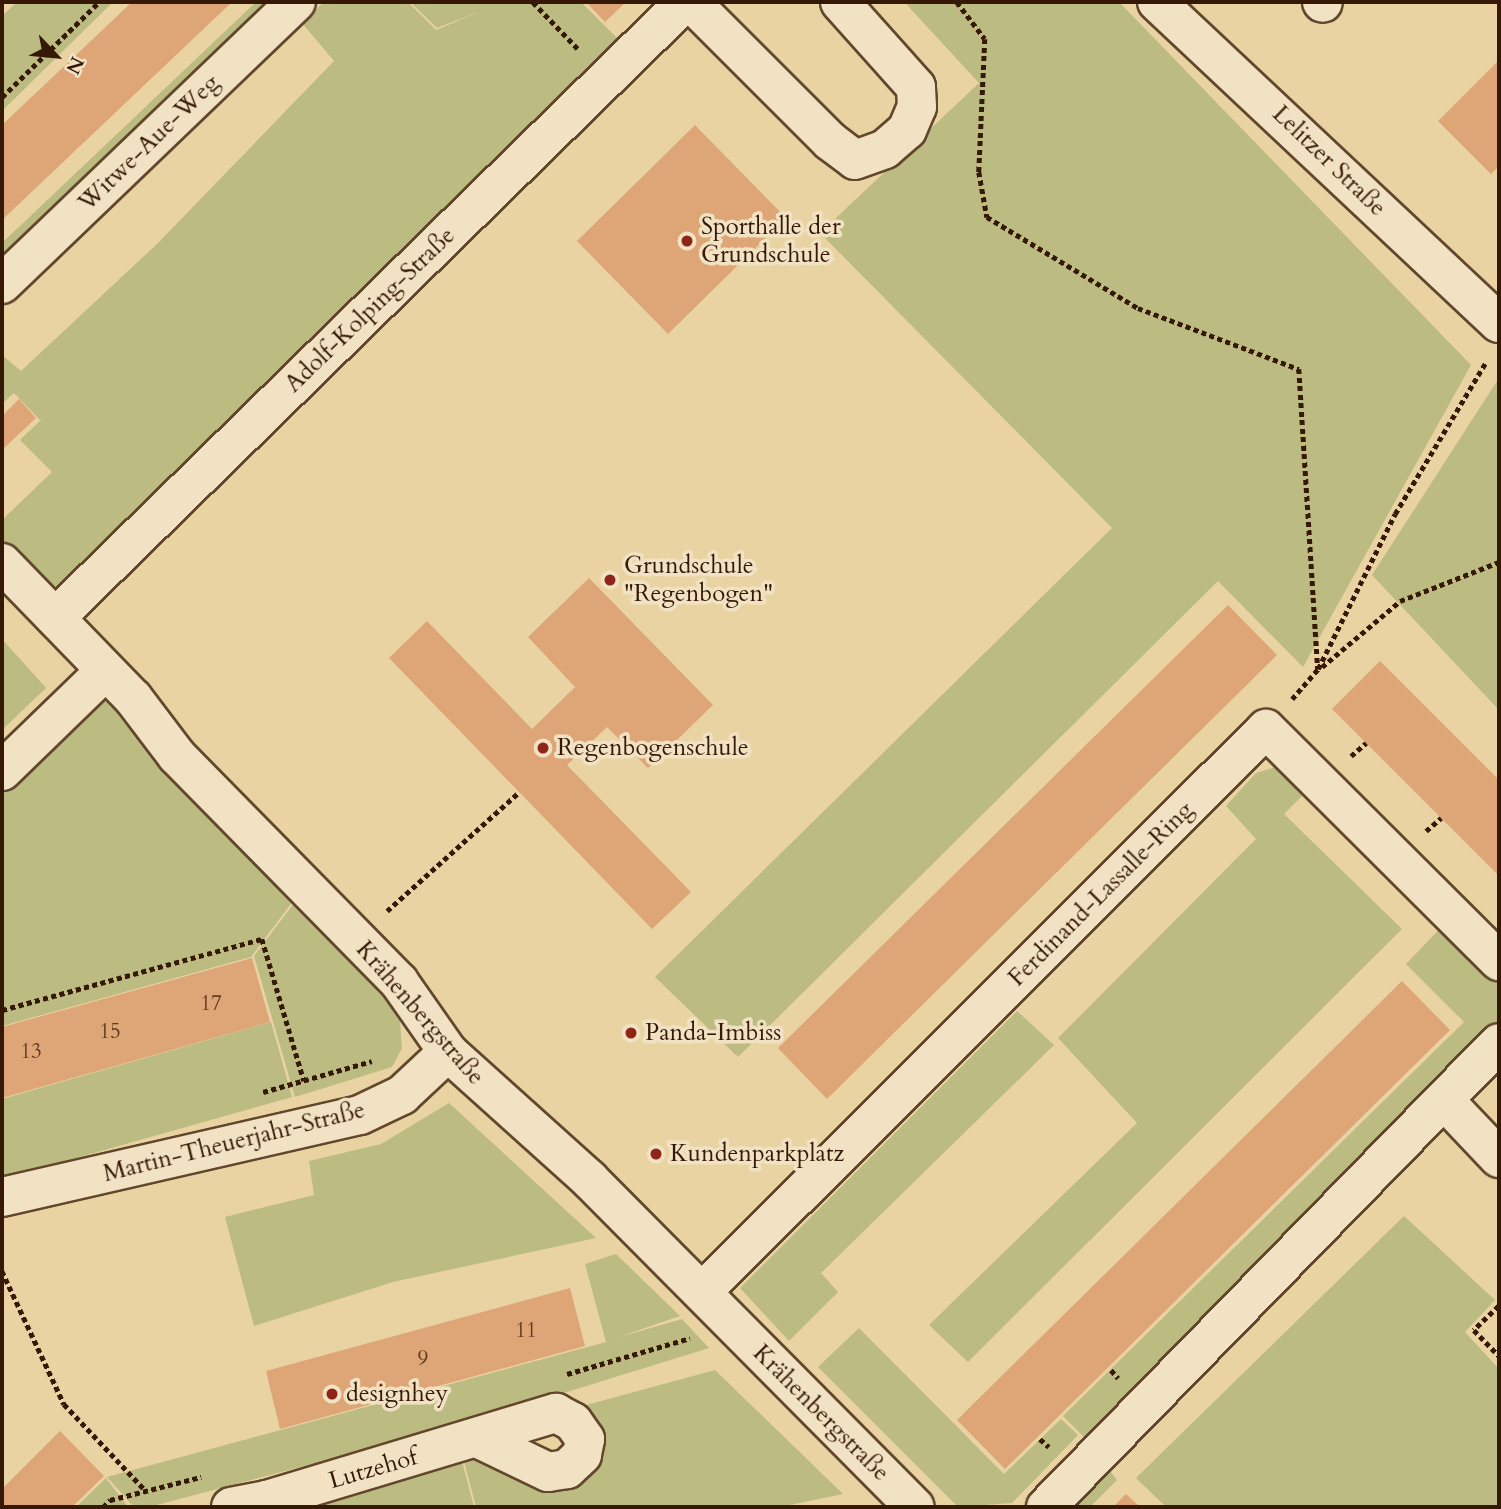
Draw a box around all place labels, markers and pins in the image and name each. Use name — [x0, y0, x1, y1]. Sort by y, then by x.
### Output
place label: Sporthalle der Grundschule — [701, 213, 841, 269]
marker: Sporthalle der Grundschule — [679, 233, 695, 249]
place label: Grundschule "Regenbogen" — [624, 552, 773, 608]
marker: Grundschule "Regenbogen" — [602, 572, 618, 588]
place label: Regenbogenschule — [557, 734, 749, 762]
marker: Regenbogenschule — [535, 740, 551, 756]
place label: Panda-Imbiss — [645, 1019, 781, 1047]
marker: Panda-Imbiss — [623, 1025, 639, 1041]
place label: Kundenparkplatz — [670, 1140, 844, 1168]
marker: Kundenparkplatz — [648, 1146, 664, 1162]
place label: designhey — [346, 1380, 448, 1408]
marker: designhey — [324, 1386, 340, 1402]

